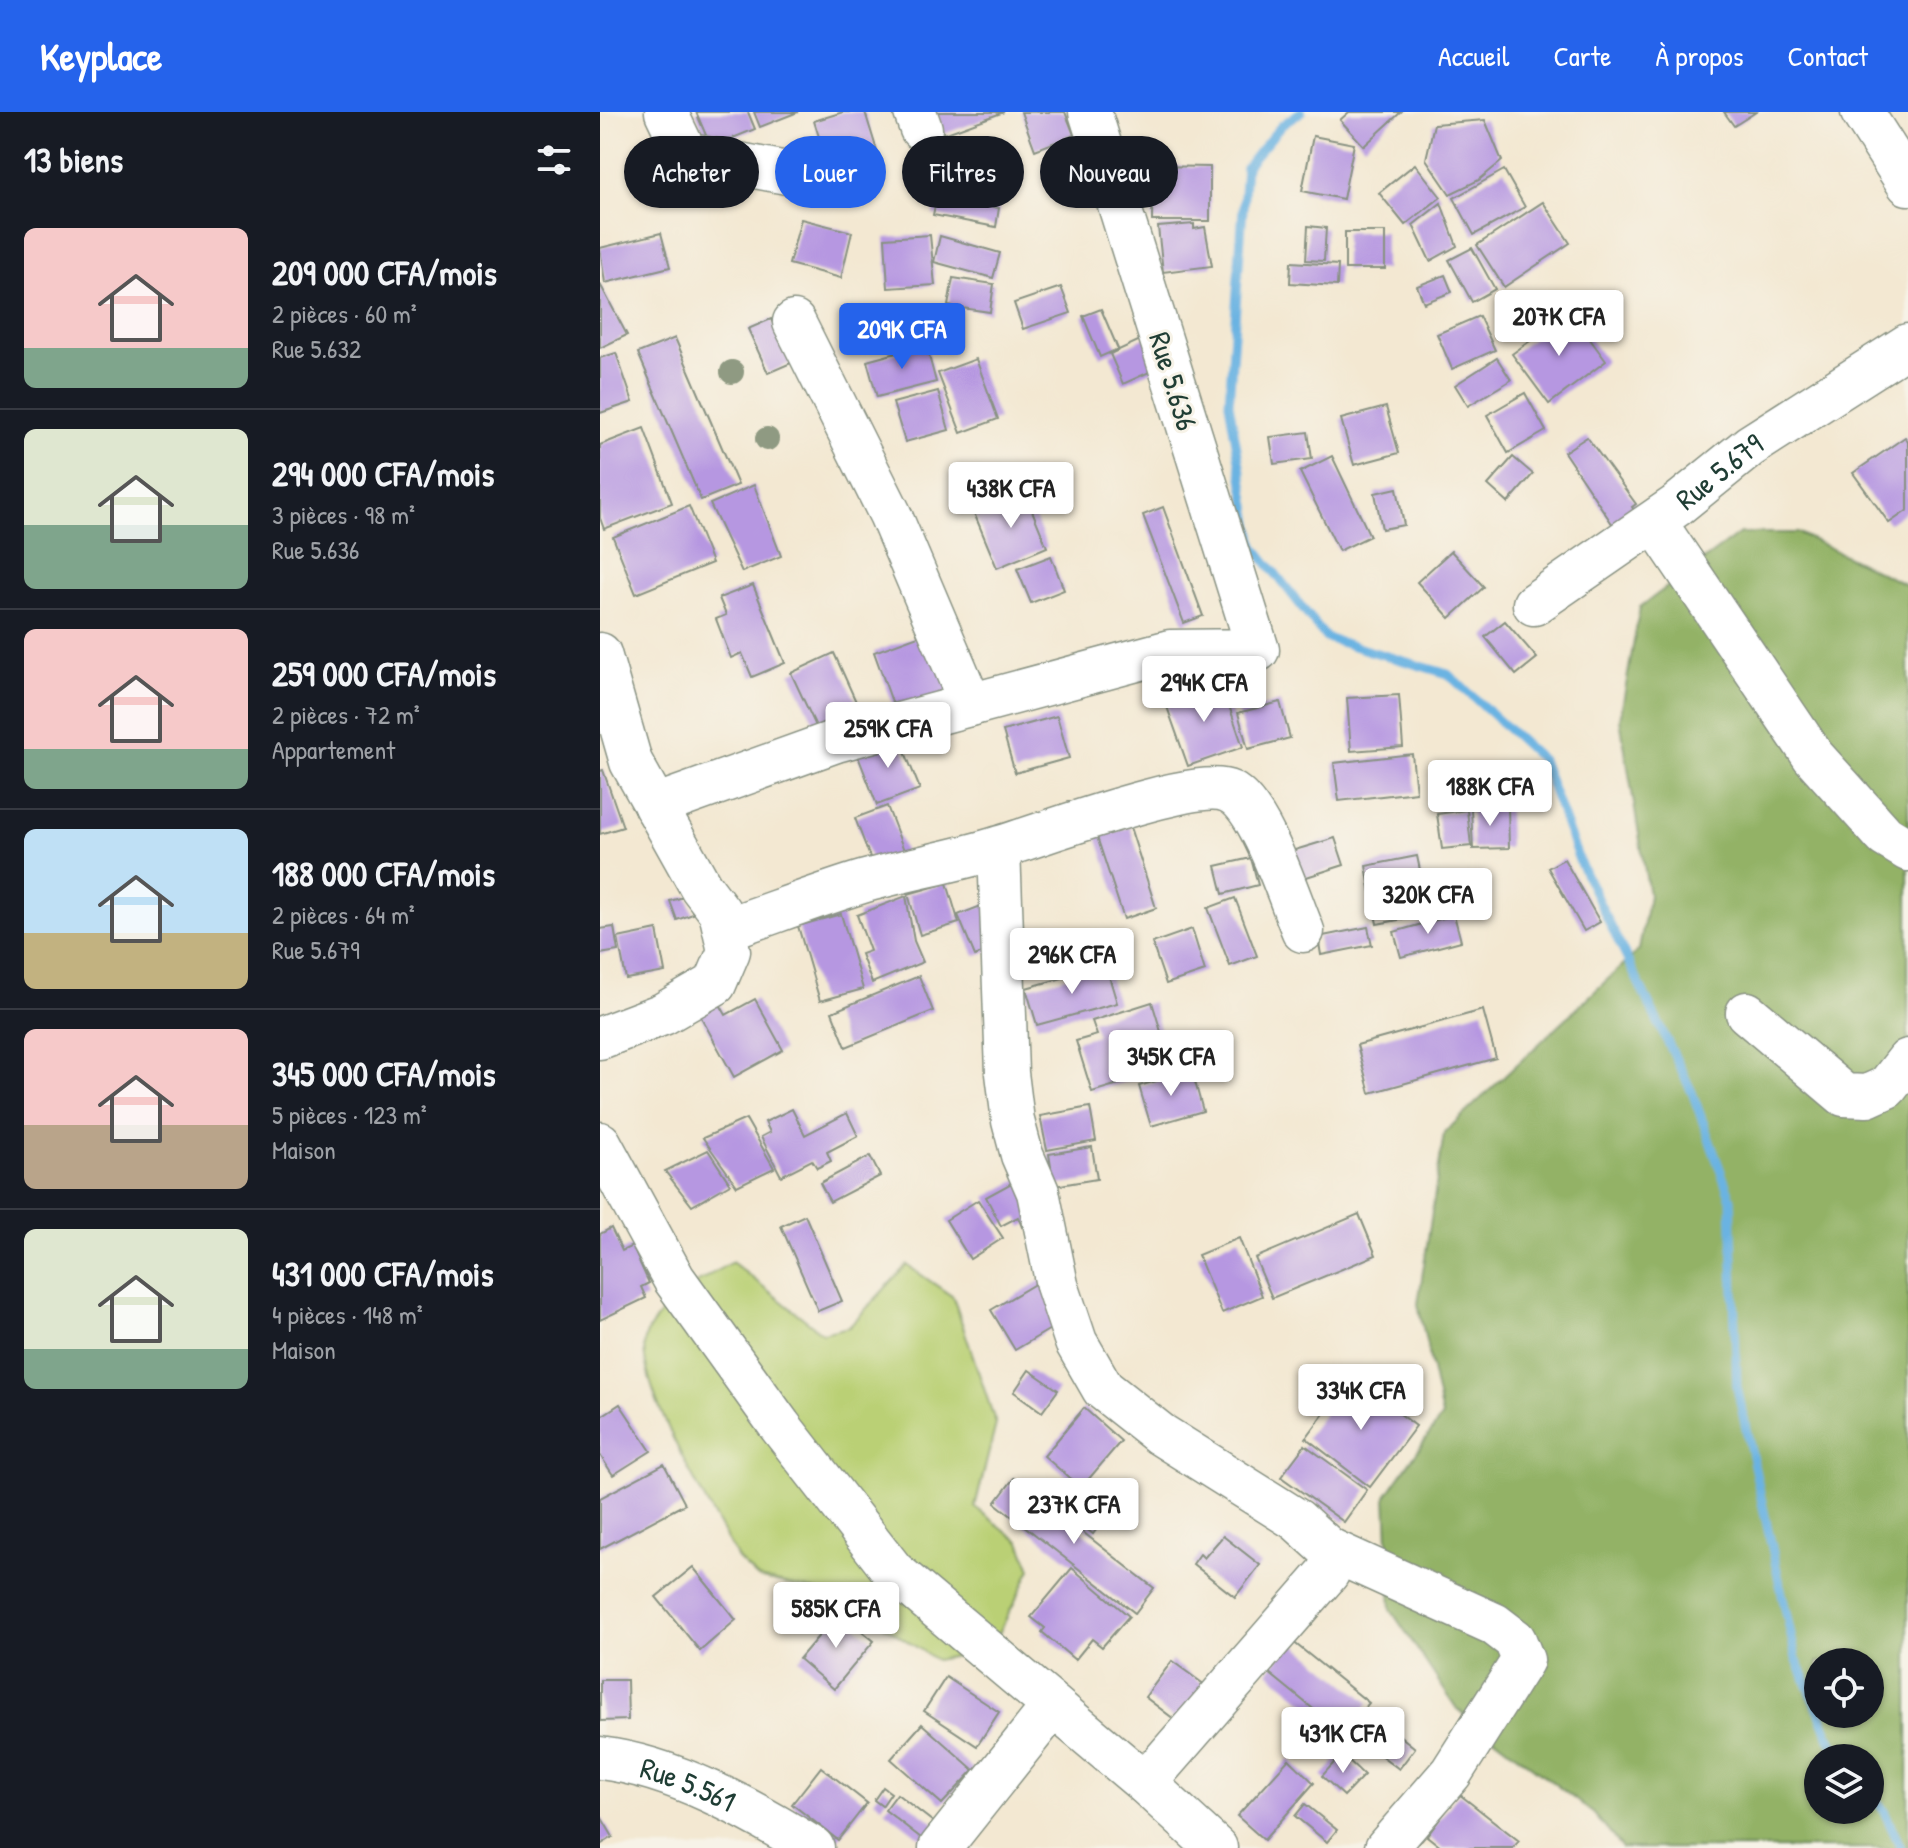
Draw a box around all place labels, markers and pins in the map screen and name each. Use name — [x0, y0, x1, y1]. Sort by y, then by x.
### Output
pin: 207K CFA — [1476, 290, 1642, 358]
pin: 209K CFA — [819, 303, 985, 371]
pin: 438K CFA — [928, 462, 1094, 530]
pin: 294K CFA — [1121, 656, 1287, 724]
pin: 259K CFA — [805, 702, 971, 770]
pin: 188K CFA — [1407, 760, 1573, 828]
pin: 320K CFA — [1345, 868, 1511, 936]
pin: 296K CFA — [989, 928, 1155, 996]
pin: 345K CFA — [1088, 1030, 1254, 1098]
pin: 334K CFA — [1278, 1364, 1444, 1432]
pin: 237K CFA — [991, 1478, 1157, 1546]
pin: 585K CFA — [753, 1582, 919, 1650]
pin: 431K CFA — [1260, 1707, 1426, 1775]

